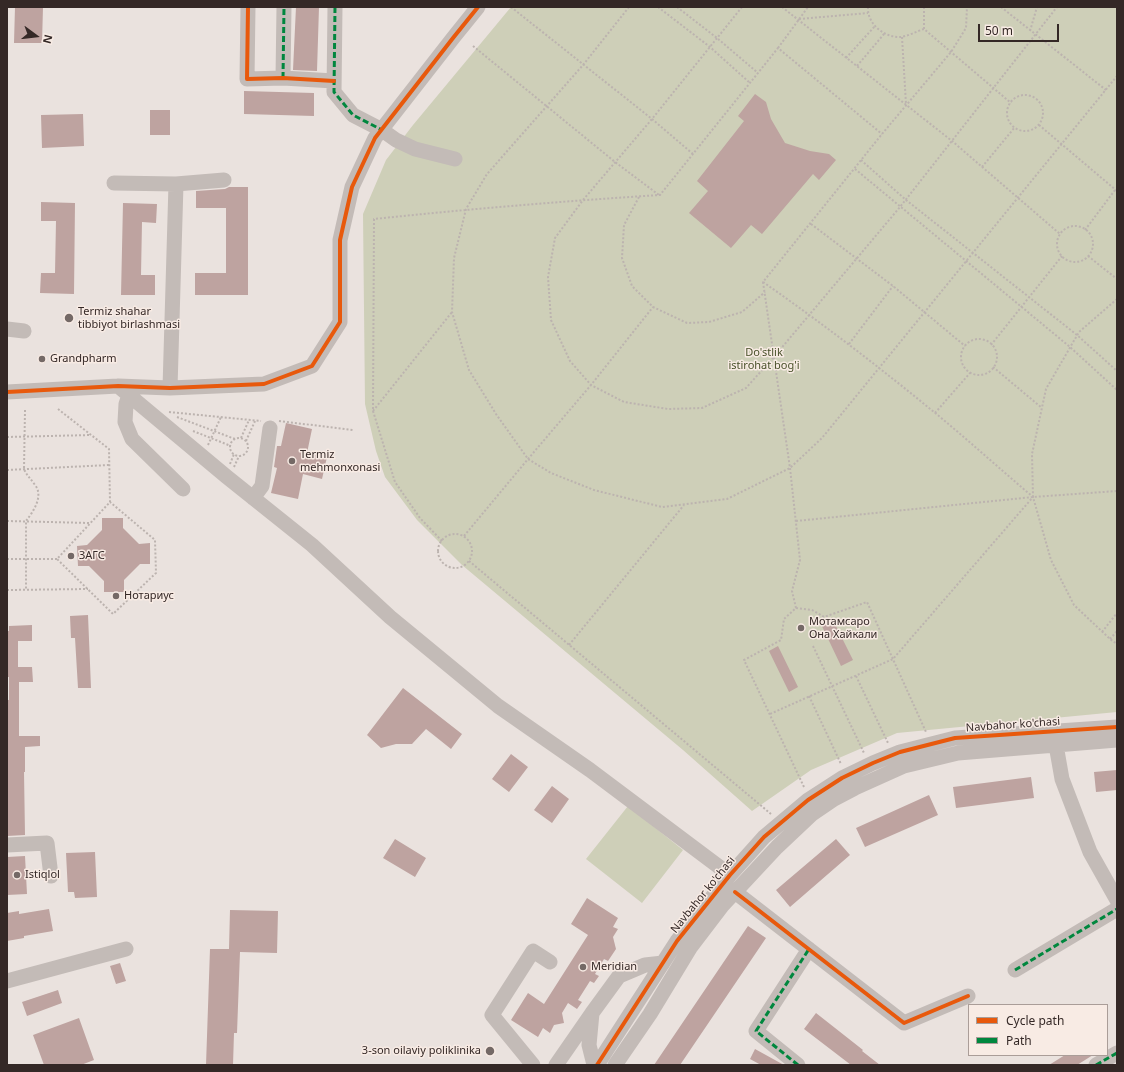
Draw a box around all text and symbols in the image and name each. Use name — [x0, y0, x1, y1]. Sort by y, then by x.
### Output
north arrow — [16, 16, 56, 56]
scale bar — [980, 16, 1061, 42]
text: 50 m — [985, 22, 1013, 39]
text: N — [40, 33, 56, 45]
place label: Termiz shahar tibbiyot birlashmasi — [78, 305, 180, 331]
marker: Termiz shahar tibbiyot birlashmasi — [63, 312, 75, 324]
park label: Do'stlik istirohat bog'i — [728, 346, 800, 372]
place label: Grandpharm — [50, 352, 117, 366]
marker: Grandpharm — [37, 354, 47, 364]
place label: Termiz mehmonxonasi — [300, 448, 380, 474]
marker: Termiz mehmonxonasi — [287, 456, 297, 466]
place label: ЗАГС — [79, 549, 105, 563]
marker: ЗАГС — [66, 551, 76, 561]
place label: Нотариус — [124, 589, 174, 603]
marker: Нотариус — [111, 591, 121, 601]
place label: Мотамсаро Она Хайкали — [809, 615, 877, 641]
marker: Мотамсаро Она Хайкали — [796, 623, 806, 633]
street label: Navbahor ko'chasi — [965, 715, 1061, 735]
street label: Navbahor ko'chasi — [668, 854, 738, 936]
place label: Istiqlol — [25, 868, 60, 882]
marker: Istiqlol — [12, 870, 22, 880]
place label: Meridian — [591, 960, 637, 974]
marker: Meridian — [578, 962, 588, 972]
legend — [968, 1004, 1108, 1056]
text: Cycle path — [1006, 1012, 1064, 1029]
text: Path — [1006, 1032, 1032, 1049]
place label: 3-son oilaviy poliklinika — [362, 1044, 481, 1058]
marker: 3-son oilaviy poliklinika — [484, 1045, 496, 1057]

